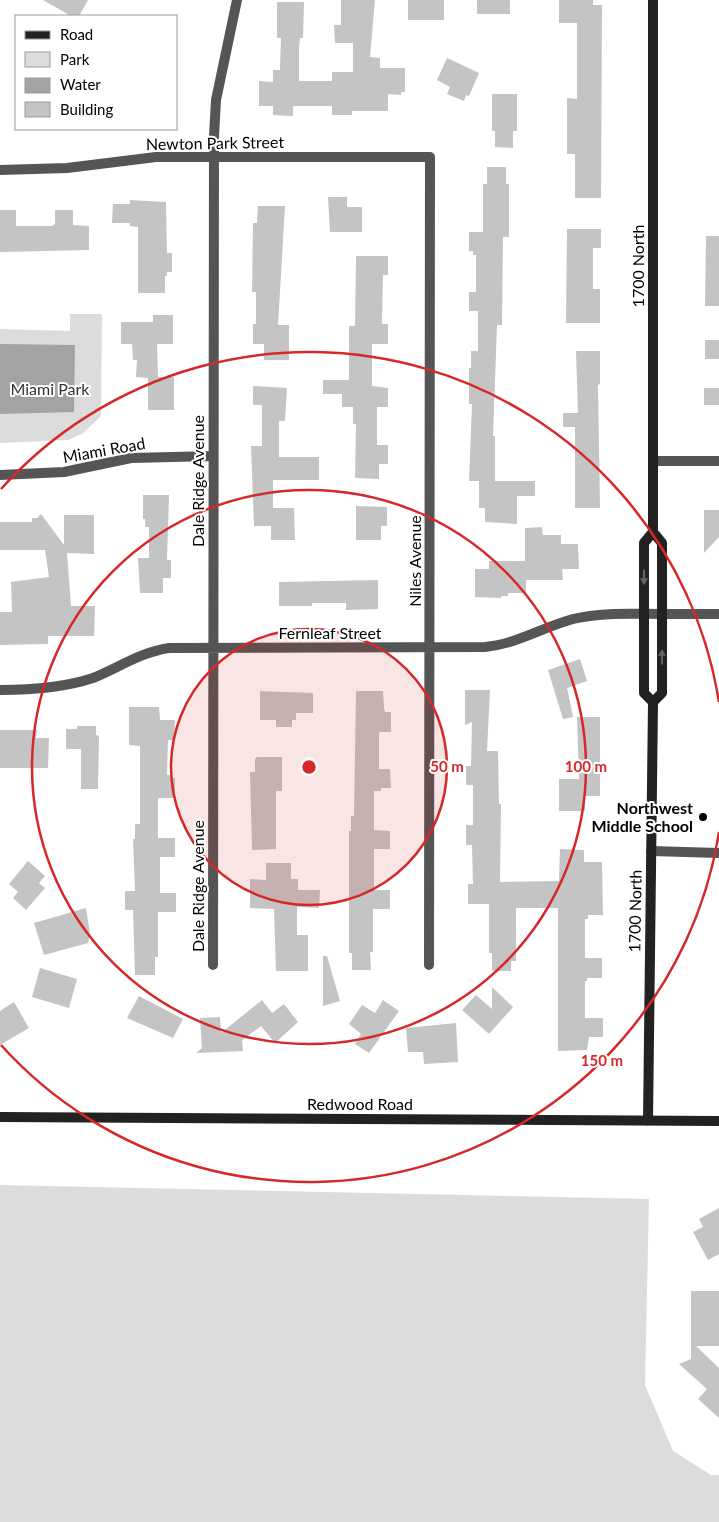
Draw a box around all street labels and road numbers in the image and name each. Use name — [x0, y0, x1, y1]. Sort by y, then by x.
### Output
street label: Newton Park Street — [146, 132, 284, 153]
street label: 1700 North — [628, 225, 647, 307]
street label: Dale Ridge Avenue — [188, 415, 207, 547]
street label: Miami Road — [61, 433, 146, 466]
street label: Niles Avenue — [405, 515, 424, 607]
street label: Fernleaf Street — [278, 623, 382, 642]
street label: Dale Ridge Avenue — [188, 820, 207, 952]
street label: 1700 North — [624, 869, 645, 953]
street label: Redwood Road — [307, 1094, 413, 1113]

